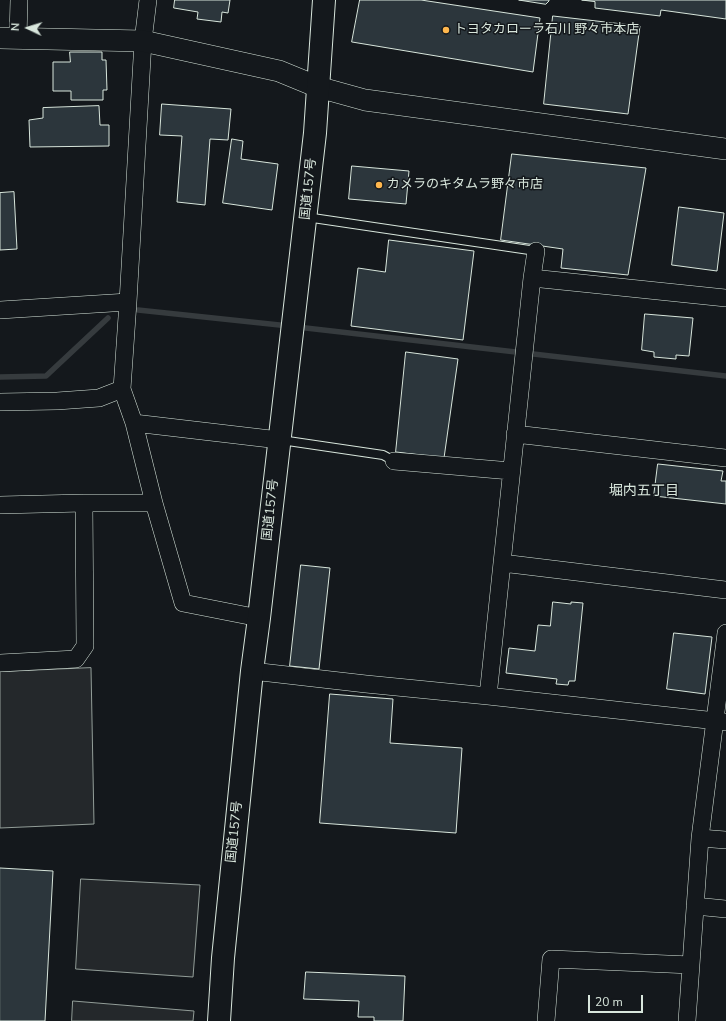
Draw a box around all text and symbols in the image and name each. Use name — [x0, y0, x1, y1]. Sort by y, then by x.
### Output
north arrow — [8, 8, 48, 48]
place label: トヨタカローラ石川 野々市本店 — [454, 22, 639, 38]
text: N — [8, 23, 23, 32]
marker: トヨタカローラ石川 野々市本店 — [441, 25, 451, 35]
street label: 国道157号 — [298, 157, 320, 221]
place label: カメラのキタムラ野々市店 — [387, 177, 543, 193]
marker: カメラのキタムラ野々市店 — [374, 180, 384, 190]
street label: 国道157号 — [260, 478, 282, 542]
district label: 堀内五丁目 — [609, 484, 679, 500]
street label: 国道157号 — [224, 800, 246, 864]
scale bar — [590, 987, 645, 1013]
text: 20 m — [595, 994, 623, 1010]

